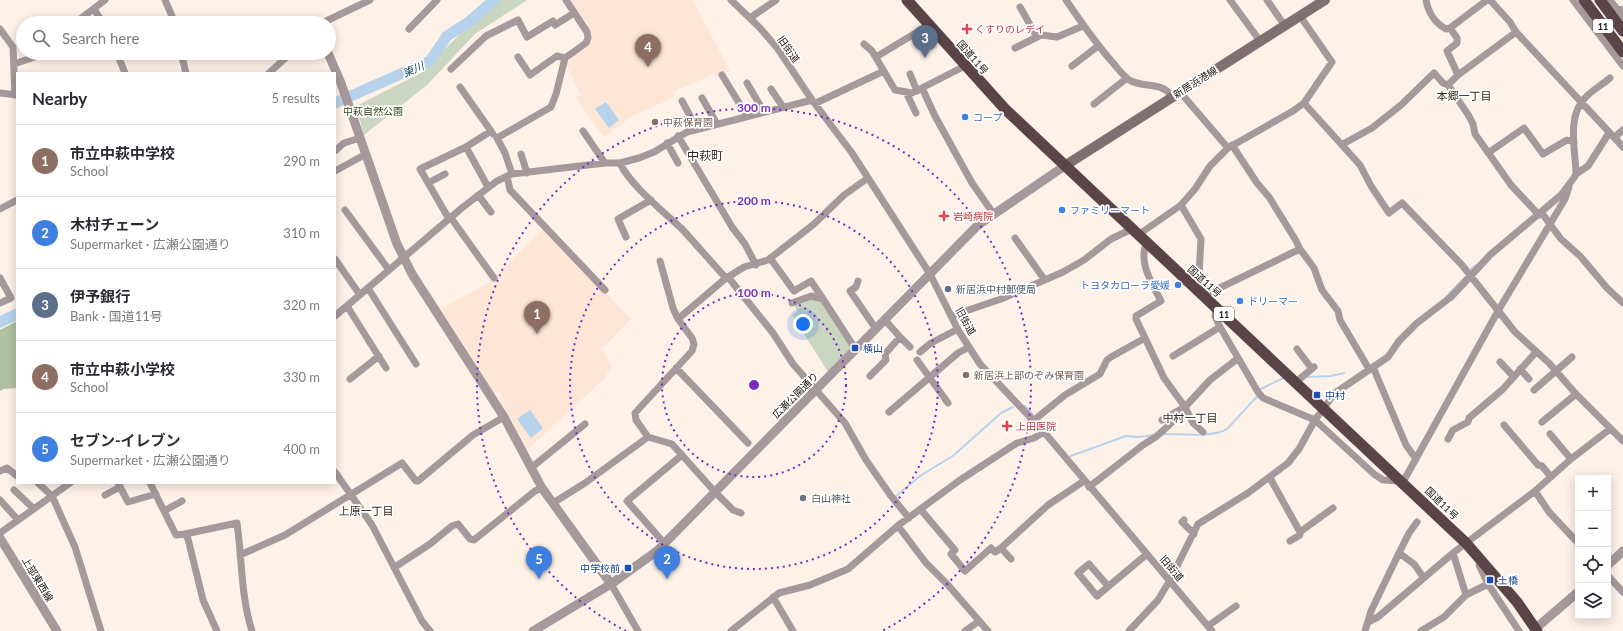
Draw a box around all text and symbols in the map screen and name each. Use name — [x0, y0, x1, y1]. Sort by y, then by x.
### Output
search box — [16, 16, 336, 60]
road number: 11 — [1593, 19, 1613, 33]
place label: くすりのレデイ — [975, 23, 1045, 35]
marker: くすりのレデイ — [962, 24, 972, 34]
pin: 3 — [912, 25, 938, 58]
icon: search — [30, 27, 52, 49]
text: Search here — [62, 29, 139, 47]
street label: 旧街道 — [775, 33, 803, 65]
pin: 4 — [635, 34, 661, 67]
street label: 国道11号 — [955, 37, 991, 77]
water label: 東川 — [400, 58, 427, 79]
street label: 新居浜港線 — [1171, 64, 1219, 100]
text: Nearby — [32, 88, 87, 109]
district label: 本郷一丁目 — [1437, 89, 1492, 102]
text: 5 results — [272, 90, 320, 106]
text: 300 m — [737, 100, 771, 115]
park label: 中萩自然公園 — [343, 105, 403, 117]
place label: コープ — [973, 111, 1002, 123]
marker: コープ — [960, 112, 970, 122]
place label: 中萩保育園 — [663, 116, 713, 128]
marker: 中萩保育園 — [650, 117, 660, 127]
text: 市立中萩中学校 — [70, 144, 175, 162]
district label: 中萩町 — [687, 148, 723, 163]
text: 1 — [41, 153, 49, 169]
text: 290 m — [283, 153, 320, 169]
text: School — [70, 163, 108, 179]
text: 200 m — [737, 193, 771, 208]
place label: ファミリーマート — [1070, 204, 1150, 216]
marker: ファミリーマート — [1057, 205, 1067, 215]
marker: 岩崎病院 — [938, 210, 950, 222]
place label: 岩崎病院 — [953, 210, 993, 222]
text: 木村チェーン — [70, 215, 159, 233]
text: 2 — [41, 225, 49, 241]
text: 310 m — [283, 225, 320, 241]
text: Supermarket · 広瀬公園通り — [70, 236, 231, 252]
street label: 国道11号 — [1186, 263, 1224, 299]
place label: トヨタカローラ愛媛 — [1080, 279, 1170, 291]
marker: トヨタカローラ愛媛 — [1173, 280, 1183, 290]
place label: 新居浜中村郵便局 — [956, 283, 1036, 295]
marker: 新居浜中村郵便局 — [943, 284, 953, 294]
text: 100 m — [737, 285, 771, 300]
text: 伊予銀行 — [70, 287, 130, 305]
place label: ドリーマー — [1248, 295, 1298, 307]
marker: ドリーマー — [1235, 296, 1245, 306]
text: 3 — [41, 297, 49, 313]
text: 320 m — [283, 297, 320, 313]
pin: 1 — [524, 301, 550, 334]
street label: 旧街道 — [953, 305, 979, 337]
road number: 11 — [1214, 307, 1234, 321]
text: Bank · 国道11号 — [70, 308, 163, 324]
your location — [793, 314, 813, 334]
place label: 横山 — [863, 342, 883, 354]
marker: 横山 — [850, 343, 860, 353]
text: 市立中萩小学校 — [70, 360, 175, 378]
text: 4 — [41, 369, 49, 385]
text: 330 m — [283, 369, 320, 385]
place label: 新居浜上部のぞみ保育園 — [974, 369, 1084, 381]
street label: 広瀬公園通り — [770, 370, 820, 420]
marker: 新居浜上部のぞみ保育園 — [961, 370, 971, 380]
centre of rings — [747, 378, 761, 392]
text: School — [70, 379, 108, 395]
place label: 中村 — [1325, 389, 1345, 401]
marker: 中村 — [1312, 390, 1322, 400]
district label: 中村一丁目 — [1163, 411, 1218, 424]
marker: 上田医院 — [1001, 420, 1013, 432]
place label: 上田医院 — [1016, 420, 1056, 432]
text: セブン-イレブン — [70, 431, 181, 449]
text: 5 — [41, 441, 49, 457]
text: 400 m — [283, 441, 320, 457]
text: Supermarket · 広瀬公園通り — [70, 452, 231, 468]
map controls — [1575, 475, 1611, 619]
button: + — [1575, 475, 1611, 511]
street label: 国道11号 — [1423, 484, 1461, 522]
place label: 白山神社 — [811, 492, 851, 504]
marker: 白山神社 — [798, 493, 808, 503]
district label: 上原一丁目 — [339, 504, 394, 517]
button: − — [1575, 511, 1611, 547]
pin: 5 — [526, 546, 552, 579]
pin: 2 — [654, 546, 680, 579]
button: locate — [1575, 547, 1611, 583]
street label: 旧街道 — [1158, 553, 1186, 583]
street label: 上部東西線 — [20, 554, 56, 604]
place label: 中学校前 — [580, 562, 620, 574]
marker: 中学校前 — [623, 563, 633, 573]
place label: 土橋 — [1498, 574, 1518, 586]
marker: 土橋 — [1485, 575, 1495, 585]
button: layers — [1575, 583, 1611, 619]

